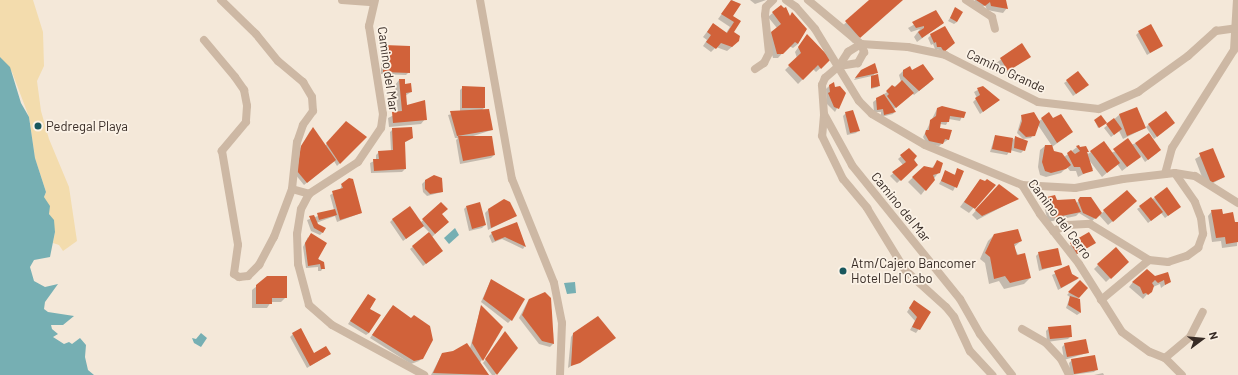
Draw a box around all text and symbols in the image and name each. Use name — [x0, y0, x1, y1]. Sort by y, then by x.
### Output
street label: Camino del Mar — [374, 26, 402, 112]
street label: Camino Grande — [964, 46, 1048, 96]
place label: Pedregal Playa — [46, 118, 128, 134]
marker: Pedregal Playa — [33, 121, 43, 131]
street label: Camino del Mar — [868, 169, 934, 245]
street label: Camino del Cerro — [1025, 176, 1095, 262]
place label: Atm/Cajero Bancomer Hotel Del Cabo — [851, 256, 976, 287]
marker: Atm/Cajero Bancomer Hotel Del Cabo — [838, 266, 848, 276]
north arrow — [1182, 319, 1222, 359]
text: N — [1207, 330, 1221, 341]

